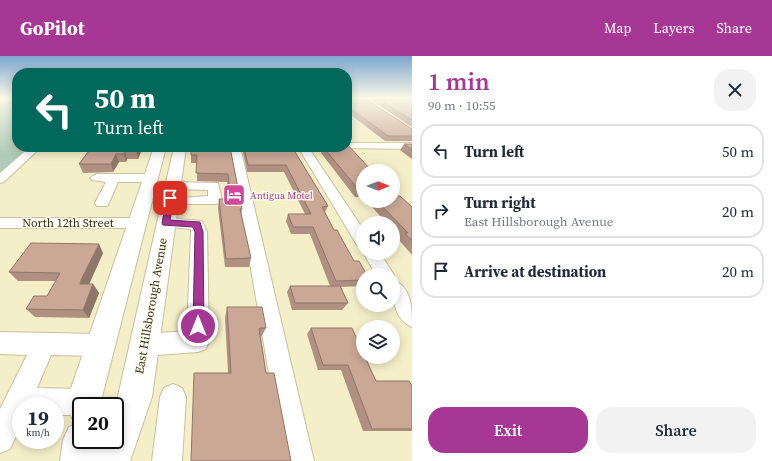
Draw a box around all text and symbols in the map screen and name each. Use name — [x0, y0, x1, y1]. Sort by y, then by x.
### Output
text: GoPilot — [20, 15, 85, 41]
text: Map — [604, 18, 631, 38]
text: Layers — [653, 18, 695, 38]
text: Share — [717, 18, 752, 38]
text: 1 min — [428, 65, 490, 98]
button: close — [714, 69, 756, 111]
text: 50 m — [94, 79, 156, 117]
icon: left — [28, 84, 80, 136]
text: 90 m · 10:55 — [428, 97, 496, 114]
text: Turn left — [94, 115, 164, 140]
icon: left — [430, 140, 452, 162]
text: Turn left — [464, 141, 524, 162]
text: 50 m — [722, 141, 754, 162]
north arrow — [356, 164, 400, 208]
map controls — [356, 164, 400, 364]
pin — [153, 181, 187, 215]
hotel icon: Antigua Motel — [221, 182, 247, 208]
icon: arrive — [159, 187, 181, 209]
place label: Antigua Motel — [250, 189, 313, 202]
text: Turn right — [464, 192, 536, 213]
icon: right — [430, 200, 452, 222]
text: 20 m — [722, 201, 754, 222]
text: East Hillsborough Avenue — [464, 213, 613, 230]
street label: North 12th Street — [22, 215, 114, 231]
button: sound — [356, 216, 400, 260]
street label: East Hillsborough Avenue — [131, 237, 171, 375]
icon: arrive — [430, 260, 452, 282]
text: Arrive at destination — [464, 261, 606, 282]
text: 20 m — [722, 261, 754, 282]
button: search — [356, 268, 400, 312]
position arrow — [177, 305, 219, 347]
button: layers — [356, 320, 400, 364]
speed limit sign: 20 — [72, 397, 124, 449]
text: 19 — [27, 404, 49, 432]
button: Exit — [428, 407, 588, 453]
button: Share — [596, 407, 756, 453]
text: km/h — [26, 426, 50, 439]

